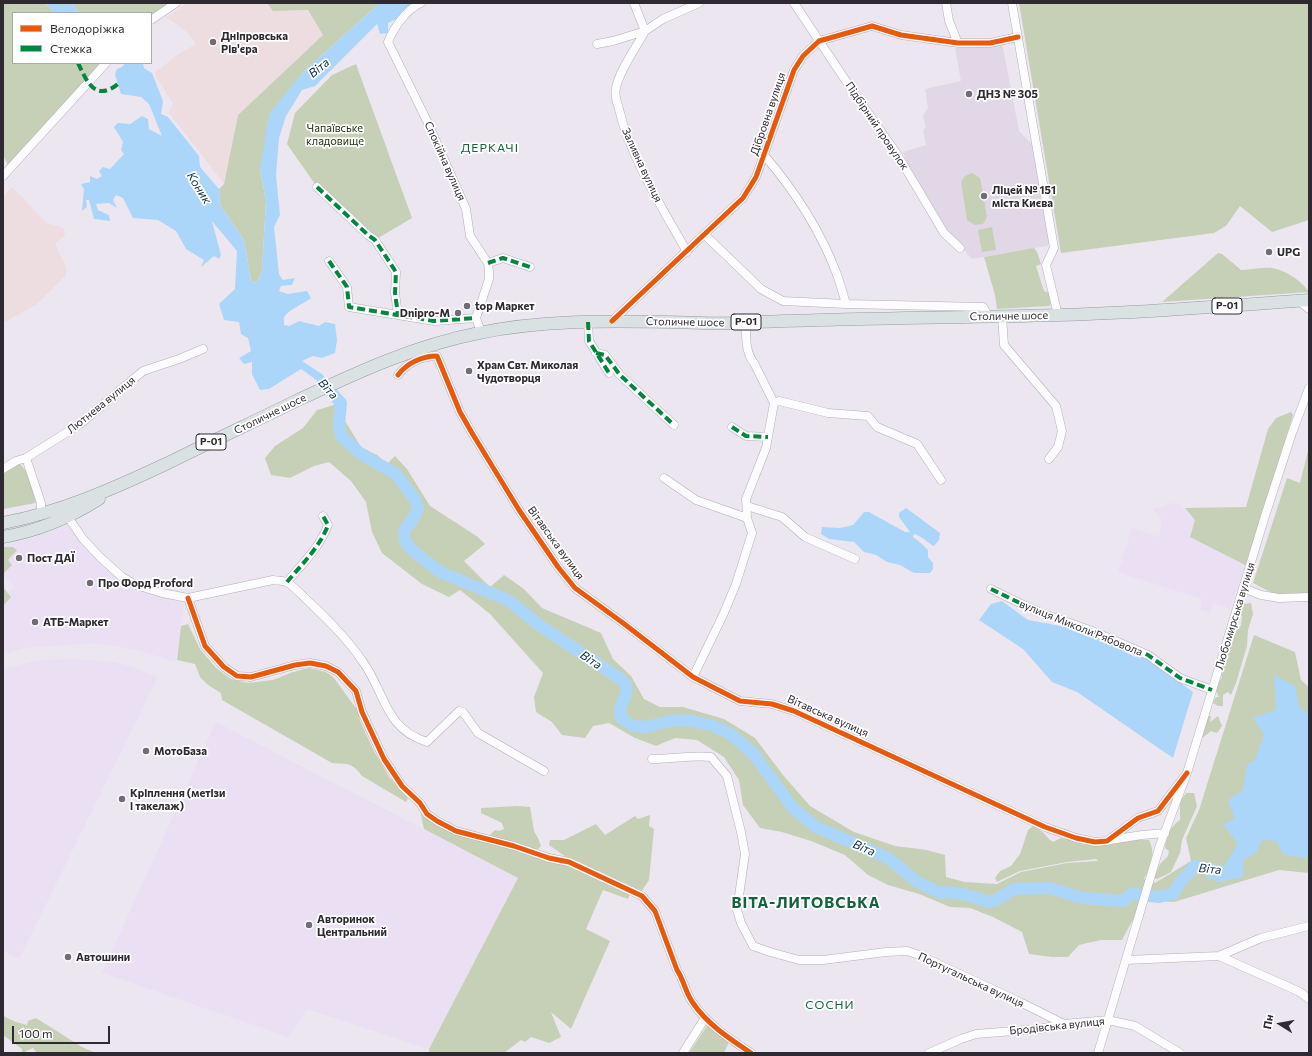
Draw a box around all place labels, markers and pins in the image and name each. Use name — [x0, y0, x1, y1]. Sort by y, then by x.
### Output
place label: Дніпровська Рів'єра — [221, 29, 288, 55]
marker: Дніпровська Рів'єра — [208, 37, 218, 47]
place label: ДНЗ № 305 — [977, 87, 1038, 101]
marker: ДНЗ № 305 — [964, 89, 974, 99]
place label: Ліцей № 151 міста Києва — [992, 183, 1056, 209]
marker: Ліцей № 151 міста Києва — [979, 191, 989, 201]
place label: UPG — [1277, 245, 1300, 259]
marker: UPG — [1264, 247, 1274, 257]
place label: top Маркет — [475, 299, 535, 313]
marker: top Маркет — [462, 301, 472, 311]
place label: Dnipro-M — [400, 306, 450, 320]
marker: Dnipro-M — [453, 308, 463, 318]
place label: Храм Свт. Миколая Чудотворця — [477, 358, 578, 384]
marker: Храм Свт. Миколая Чудотворця — [464, 366, 474, 376]
place label: Пост ДАЇ — [27, 551, 75, 565]
marker: Пост ДАЇ — [14, 553, 24, 563]
place label: Про Форд Proford — [98, 576, 193, 590]
marker: Про Форд Proford — [85, 578, 95, 588]
place label: АТБ-Маркет — [43, 615, 109, 629]
marker: АТБ-Маркет — [30, 617, 40, 627]
place label: МотоБаза — [154, 744, 207, 758]
marker: МотоБаза — [141, 746, 151, 756]
place label: Кріплення (метізи і такелаж) — [130, 786, 225, 812]
marker: Кріплення (метізи і такелаж) — [117, 794, 127, 804]
place label: Авторинок Центральний — [317, 912, 387, 938]
marker: Авторинок Центральний — [304, 920, 314, 930]
place label: Автошини — [76, 950, 130, 964]
marker: Автошини — [63, 952, 73, 962]

